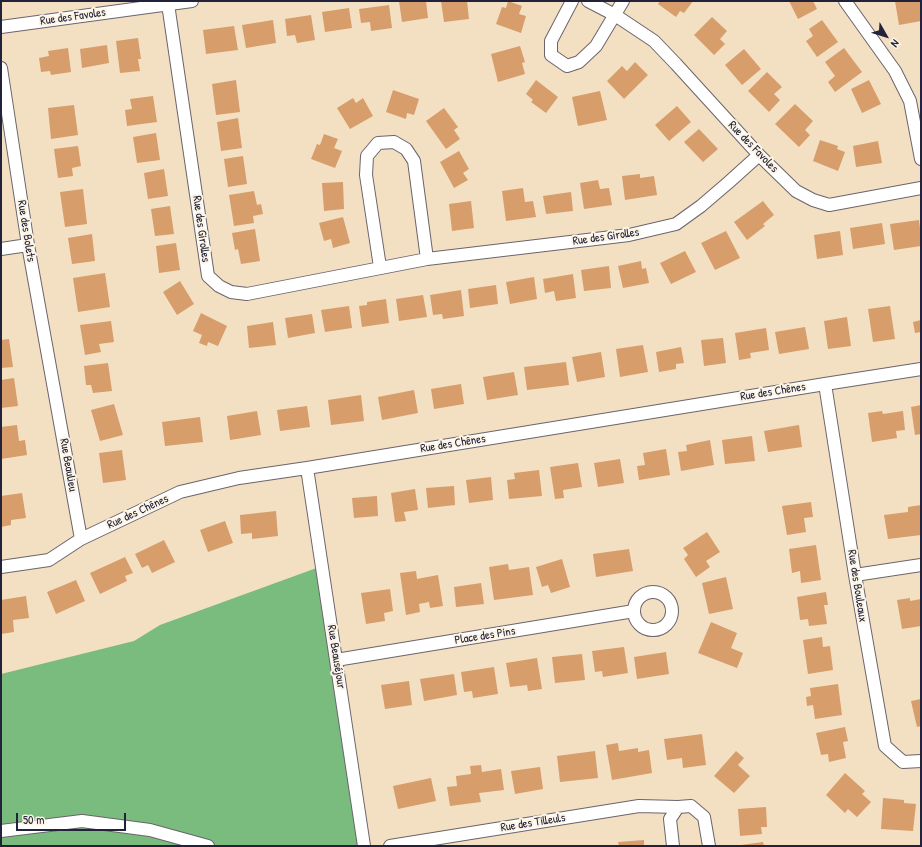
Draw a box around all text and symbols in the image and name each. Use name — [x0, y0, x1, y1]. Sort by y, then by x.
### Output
street label: Rue des Favoles — [39, 5, 107, 29]
north arrow — [866, 16, 906, 56]
text: N — [888, 37, 903, 50]
street label: Rue des Favoles — [725, 118, 781, 176]
street label: Rue des Girolles — [189, 195, 213, 263]
street label: Rue des Bolets — [14, 199, 38, 263]
street label: Rue des Girolles — [572, 225, 640, 249]
street label: Rue des Chênes — [739, 380, 807, 404]
street label: Rue des Chênes — [419, 432, 487, 456]
street label: Rue Beaulieu — [56, 437, 80, 493]
street label: Rue des Chênes — [105, 492, 171, 532]
street label: Rue des Bouleaux — [844, 549, 870, 623]
street label: Rue Beauséjour — [324, 624, 348, 690]
street label: Place des Pins — [454, 624, 516, 648]
scale bar — [18, 805, 128, 831]
text: 50 m — [23, 811, 44, 828]
street label: Rue des Tilleuls — [500, 811, 566, 835]

